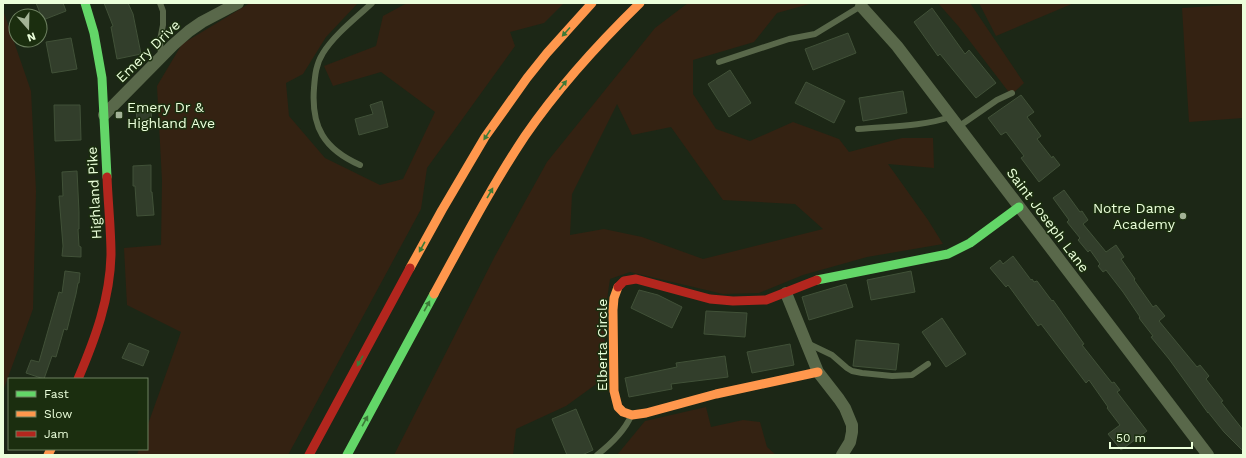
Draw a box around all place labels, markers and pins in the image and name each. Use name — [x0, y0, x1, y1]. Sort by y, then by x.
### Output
place label: Emery Dr & Highland Ave — [127, 99, 215, 131]
marker: Emery Dr & Highland Ave — [114, 110, 124, 120]
place label: Notre Dame Academy — [1093, 200, 1176, 232]
marker: Notre Dame Academy — [1178, 211, 1188, 221]

